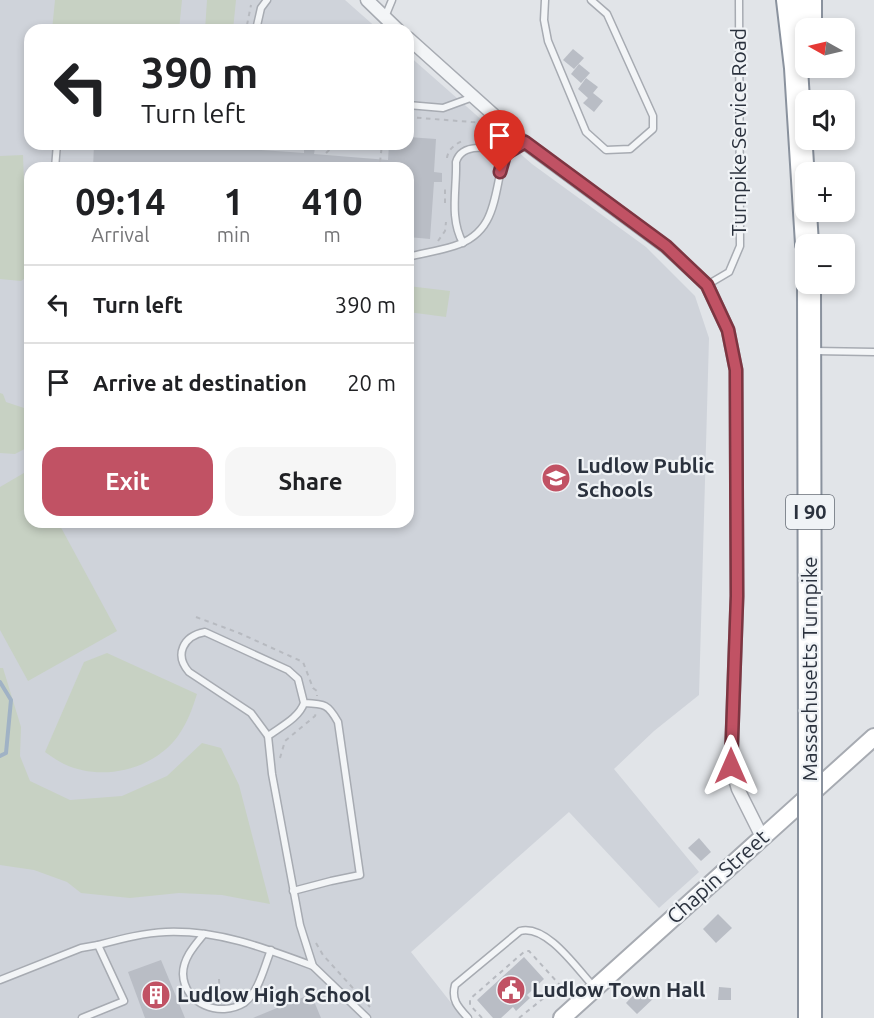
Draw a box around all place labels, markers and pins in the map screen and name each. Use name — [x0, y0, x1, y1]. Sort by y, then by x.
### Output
pin — [474, 110, 525, 172]
place label: Ludlow Public Schools — [577, 453, 714, 501]
school or university icon: Ludlow Public Schools — [540, 462, 572, 494]
public building icon: Ludlow Town Hall — [495, 974, 527, 1006]
place label: Ludlow Town Hall — [532, 977, 705, 1001]
building icon: Ludlow High School — [140, 979, 172, 1011]
place label: Ludlow High School — [177, 982, 371, 1006]

